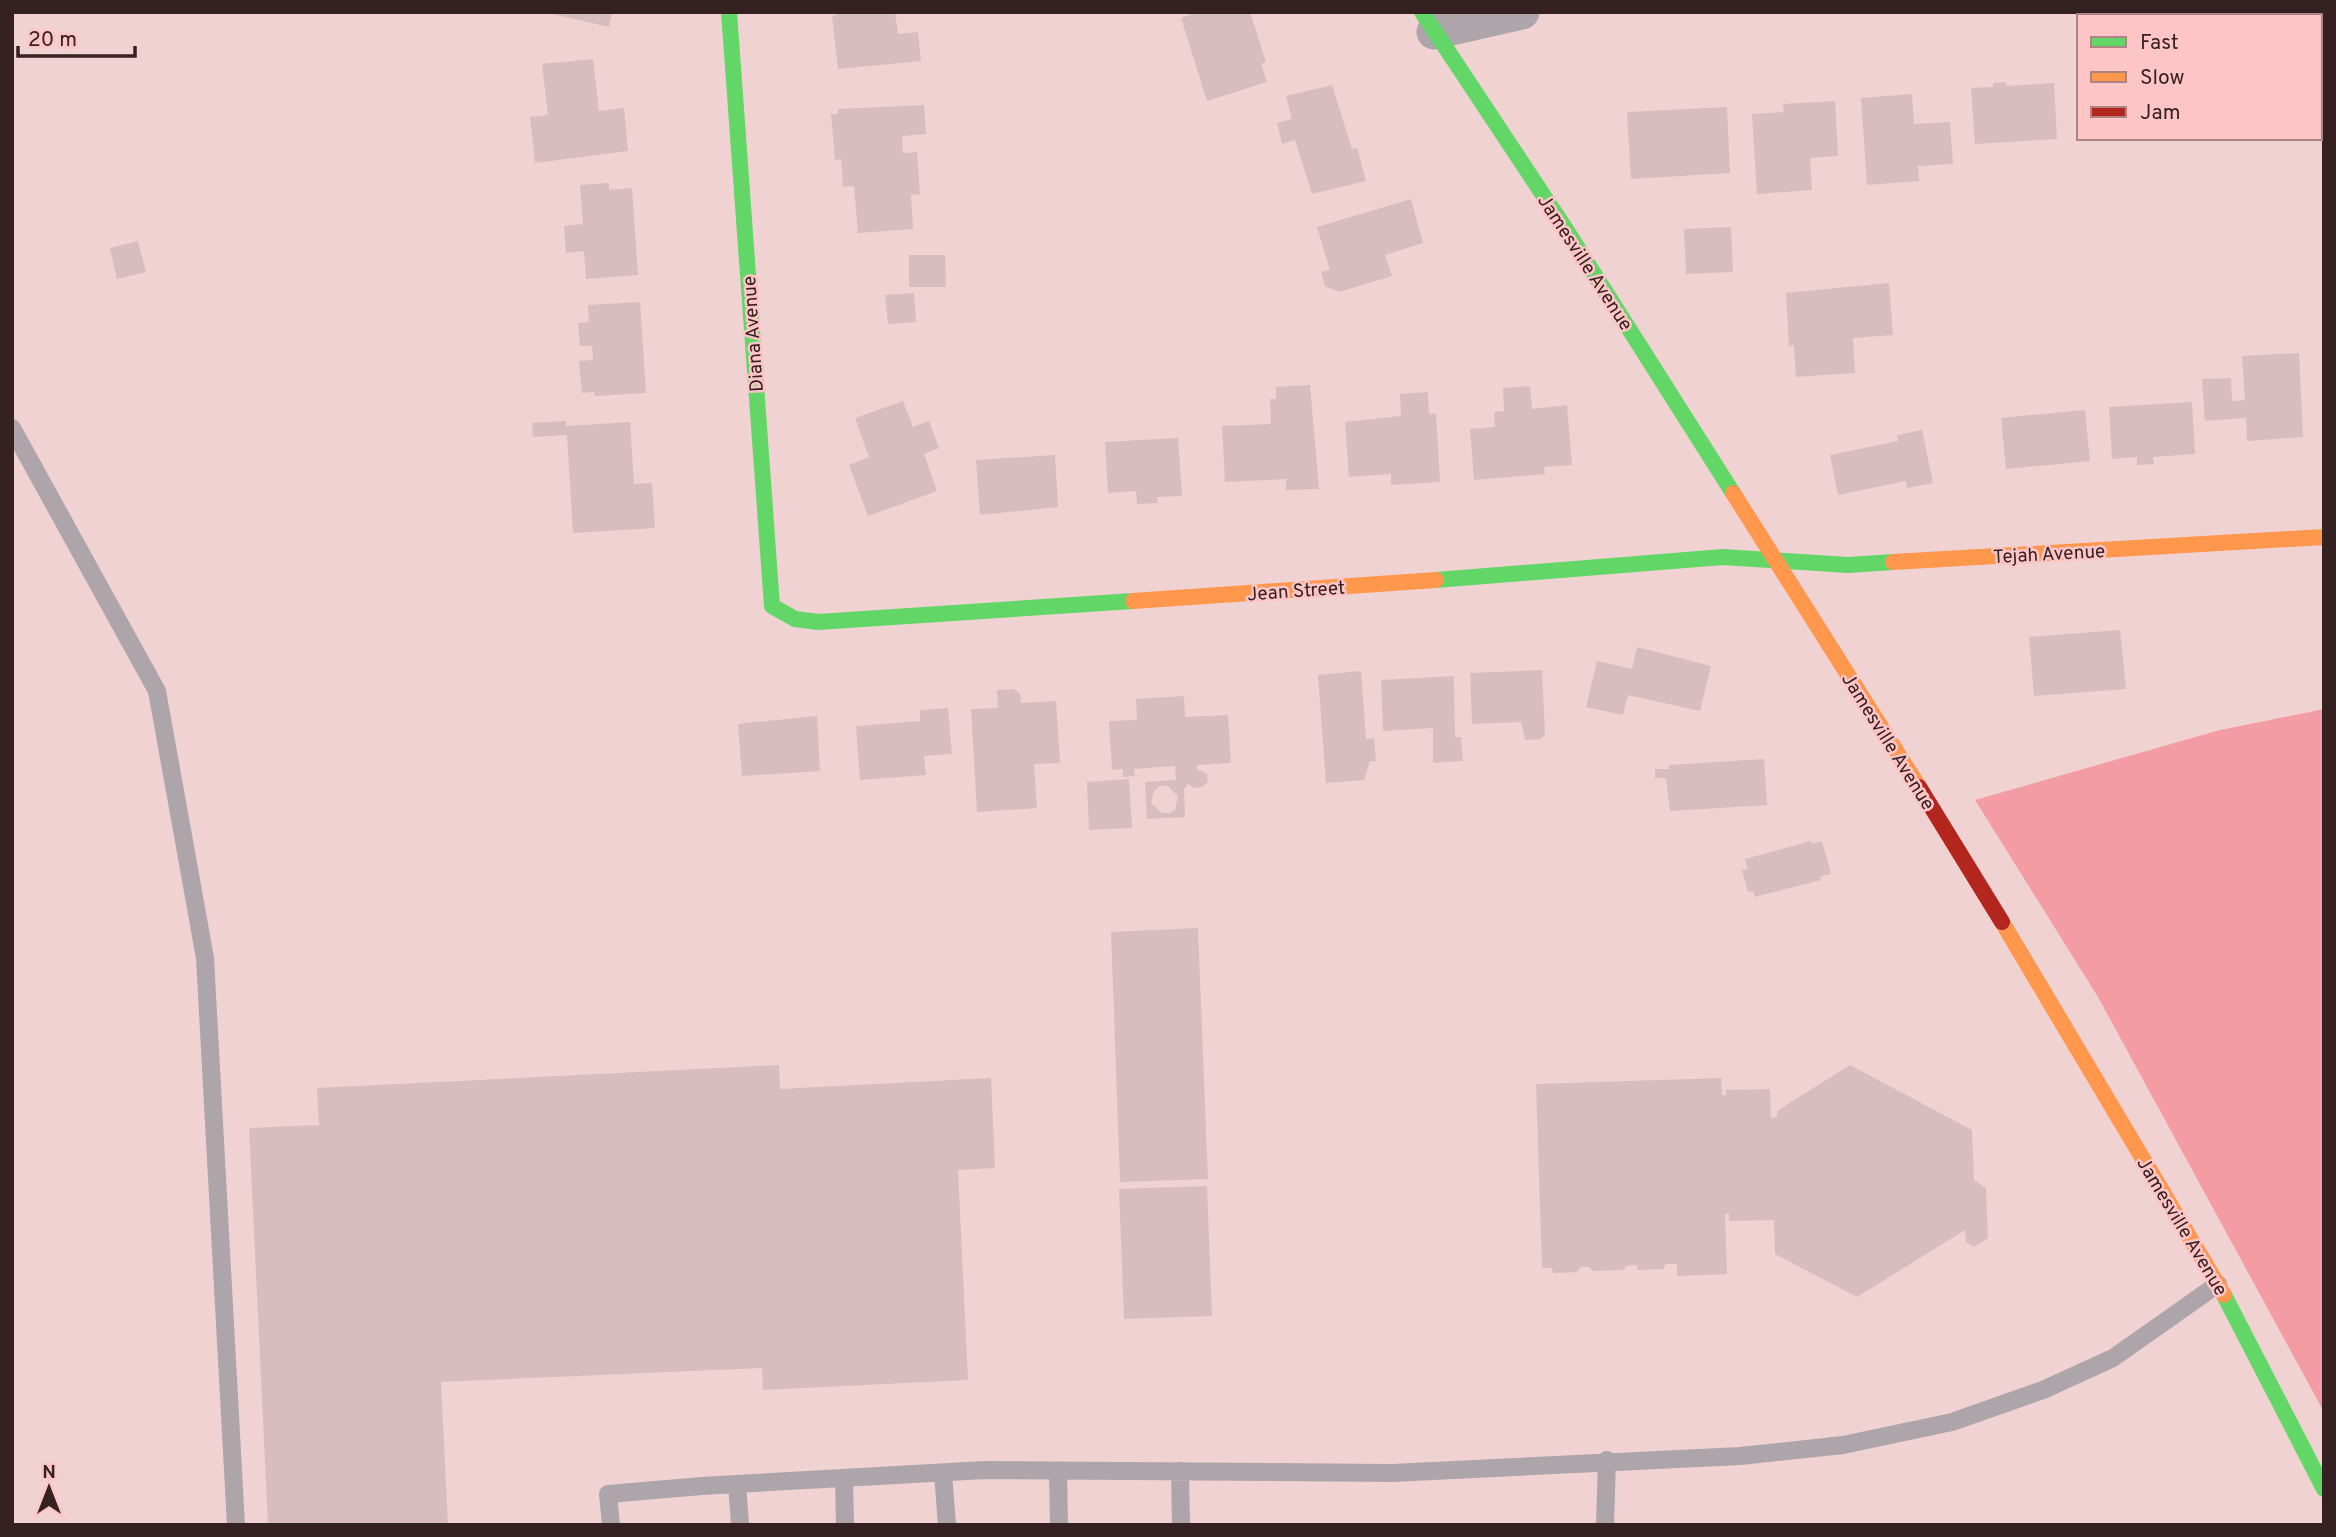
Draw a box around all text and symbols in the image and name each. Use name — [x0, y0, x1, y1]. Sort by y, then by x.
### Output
scale bar — [18, 14, 135, 58]
legend — [2077, 14, 2322, 140]
text: 20 m — [28, 27, 77, 54]
text: Fast — [2140, 30, 2179, 57]
text: Slow — [2140, 65, 2185, 92]
text: Jam — [2140, 100, 2181, 127]
street label: Jamesville Avenue — [1531, 190, 1637, 336]
street label: Diana Avenue — [738, 275, 770, 393]
street label: Tejah Avenue — [1992, 540, 2106, 570]
street label: Jean Street — [1246, 577, 1346, 607]
street label: Jamesville Avenue — [1835, 669, 1939, 815]
street label: Jamesville Avenue — [2130, 1153, 2232, 1301]
north arrow — [14, 1453, 84, 1523]
text: N — [42, 1461, 56, 1485]

